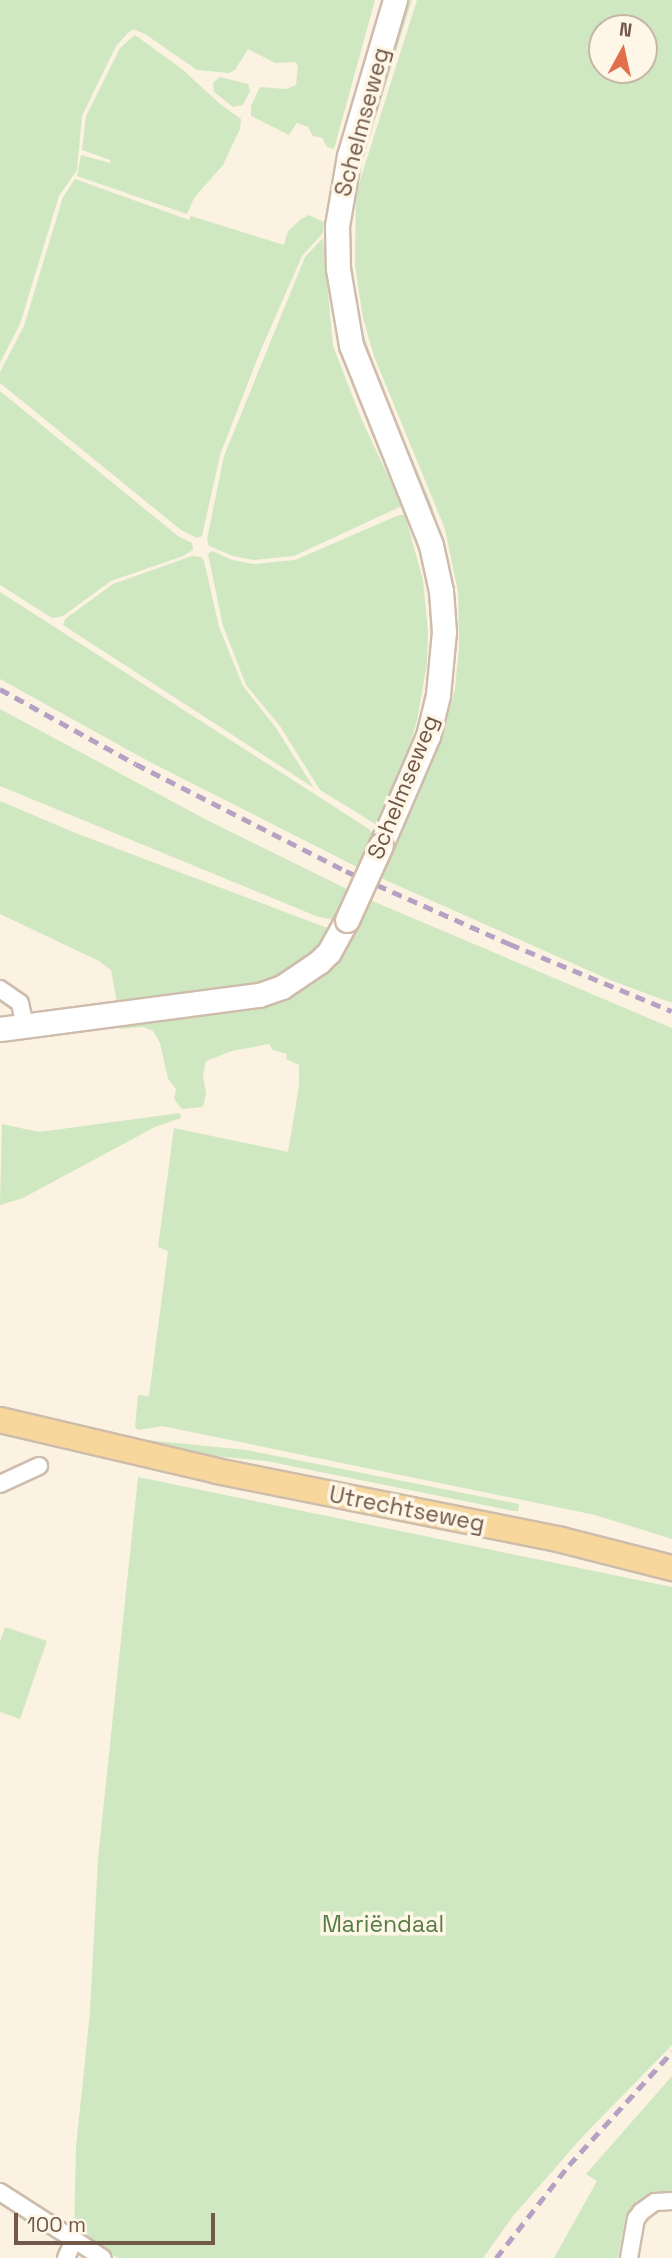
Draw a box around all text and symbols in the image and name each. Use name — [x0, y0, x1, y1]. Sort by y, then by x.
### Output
north arrow — [588, 14, 658, 84]
text: N — [618, 16, 634, 43]
street label: Schelmseweg — [329, 44, 395, 200]
street label: Schelmseweg — [362, 711, 444, 863]
street label: Utrechtseweg — [327, 1480, 487, 1538]
park label: Mariëndaal — [322, 1910, 444, 1938]
scale bar — [18, 2198, 219, 2242]
text: 100 m — [27, 2211, 86, 2238]

